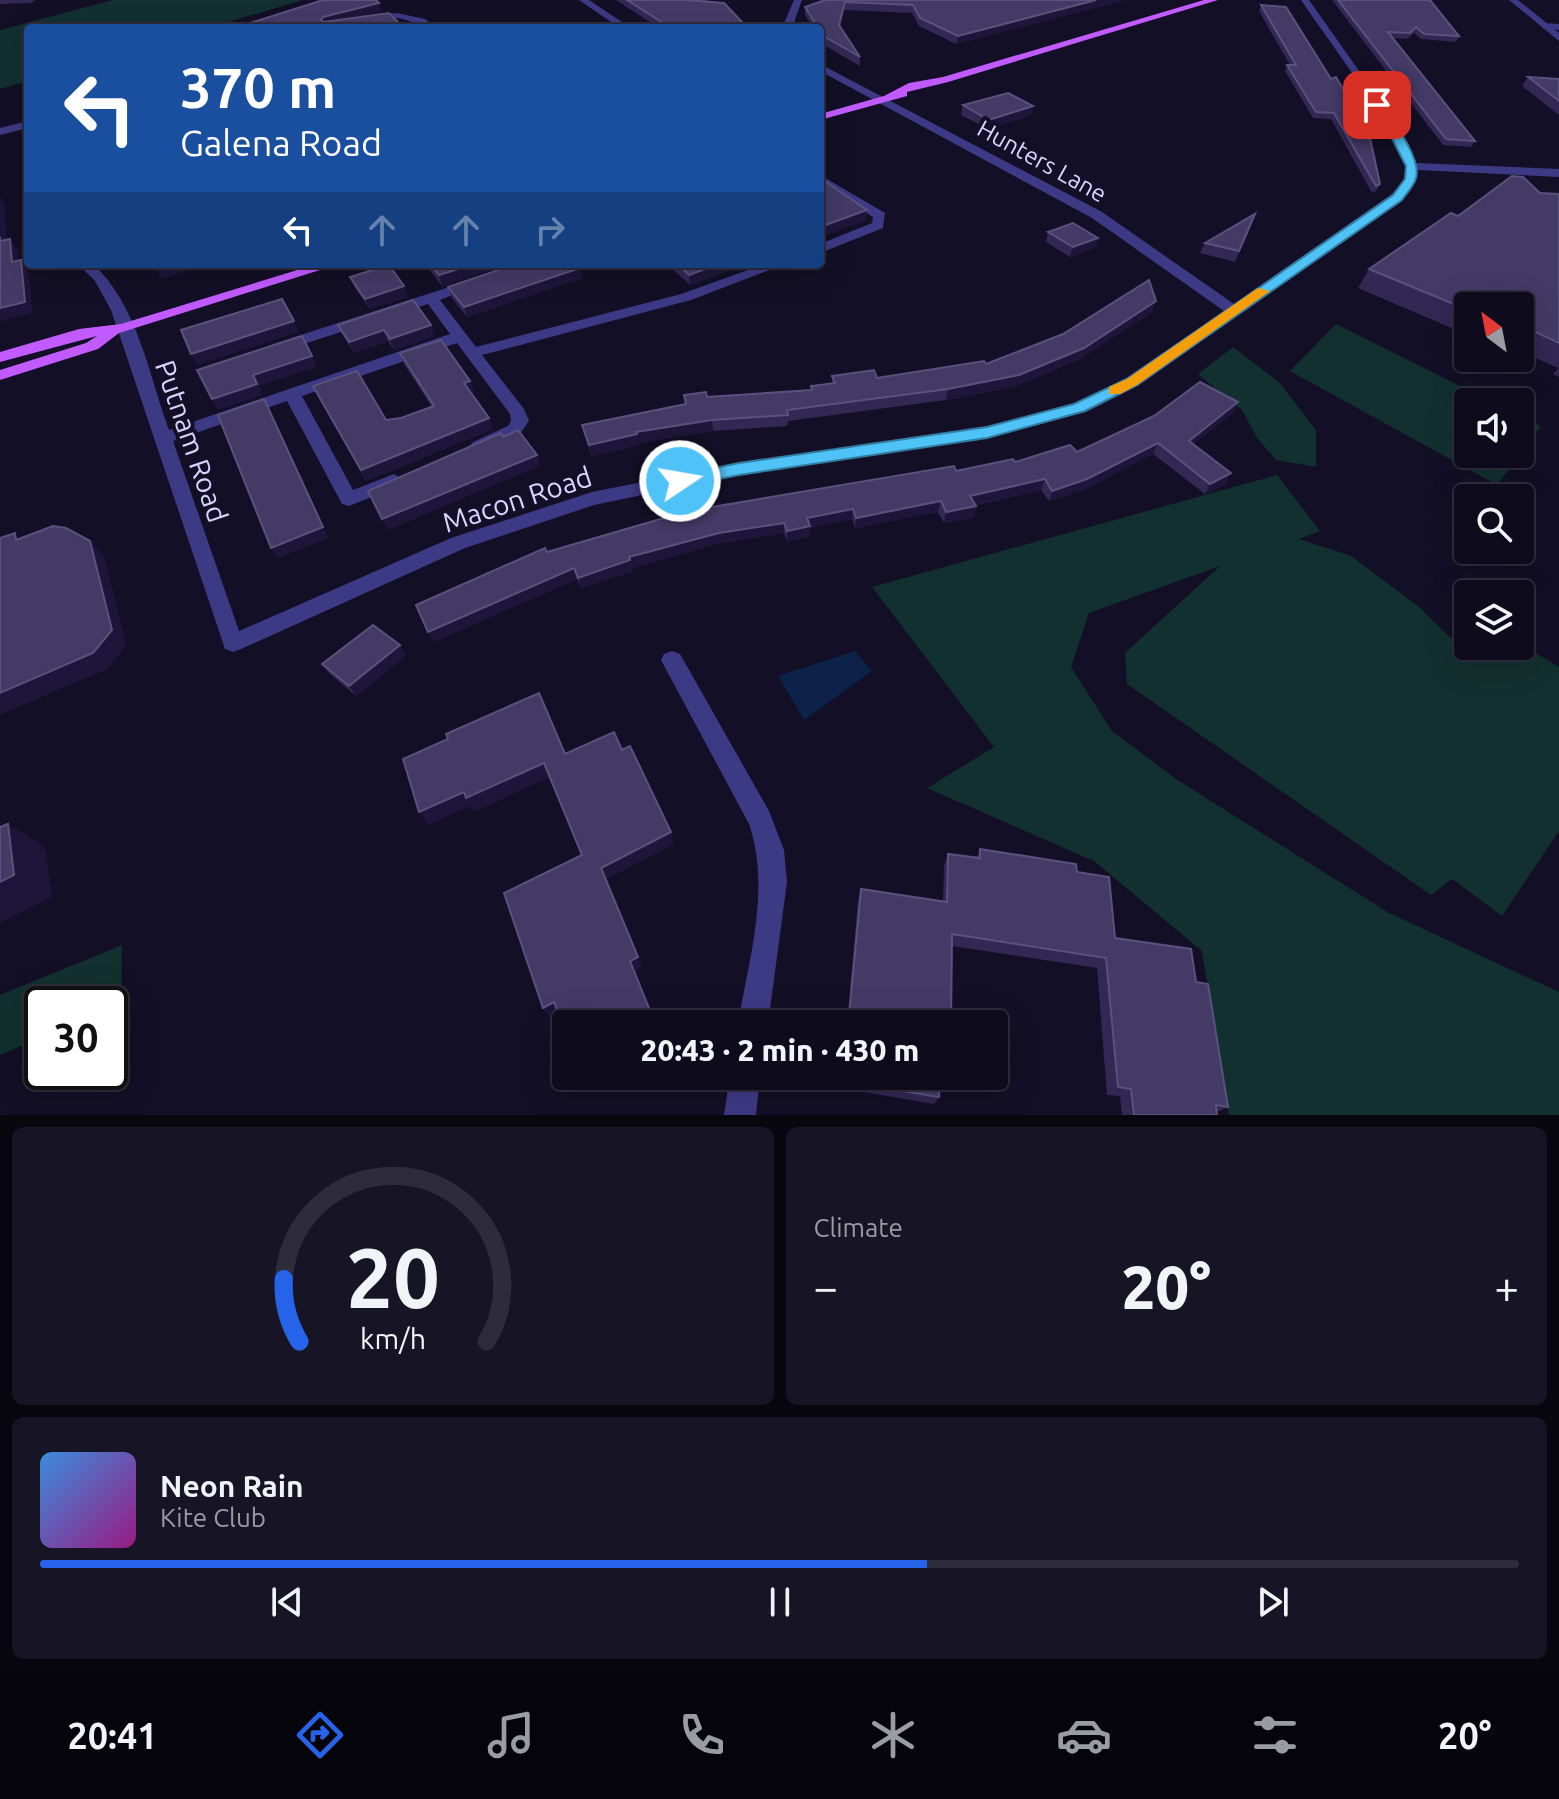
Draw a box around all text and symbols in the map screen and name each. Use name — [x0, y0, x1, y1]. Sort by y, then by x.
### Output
icon: left — [48, 56, 152, 160]
text: 370 m — [180, 56, 336, 119]
pin — [1343, 71, 1411, 139]
icon: arrive — [1355, 83, 1399, 127]
street label: Hunters Lane — [973, 114, 1111, 208]
text: Galena Road — [180, 122, 382, 163]
icon: left — [276, 208, 320, 252]
icon: ahead — [360, 208, 404, 252]
icon: ahead — [444, 208, 488, 252]
icon: right — [528, 208, 572, 252]
north arrow — [1454, 292, 1534, 372]
map controls — [1454, 292, 1534, 660]
street label: Putnam Road — [150, 356, 234, 526]
button: sound — [1454, 388, 1534, 468]
position arrow — [638, 439, 722, 523]
street label: Macon Road — [439, 460, 595, 538]
button: search — [1454, 484, 1534, 564]
button: layers — [1454, 580, 1534, 660]
speed limit sign: 30 — [24, 986, 128, 1090]
text: 20:43 · 2 min · 430 m — [641, 1033, 919, 1067]
text: Climate — [814, 1213, 903, 1242]
text: 20 — [346, 1230, 440, 1324]
text: 20° — [1122, 1253, 1211, 1320]
text: − — [814, 1262, 838, 1311]
text: + — [1494, 1262, 1519, 1311]
text: km/h — [360, 1322, 426, 1354]
text: Neon Rain — [160, 1469, 304, 1503]
text: Kite Club — [160, 1503, 266, 1532]
icon: previous — [265, 1580, 309, 1624]
icon: pause — [758, 1580, 802, 1624]
icon: next — [1251, 1580, 1295, 1624]
icon: directions — [292, 1707, 348, 1763]
icon: music — [483, 1707, 539, 1763]
icon: phone — [674, 1707, 730, 1763]
icon: climate — [865, 1707, 921, 1763]
icon: car — [1056, 1707, 1112, 1763]
icon: filters — [1247, 1707, 1303, 1763]
text: 20:41 — [67, 1715, 158, 1756]
text: 20° — [1438, 1715, 1491, 1756]

